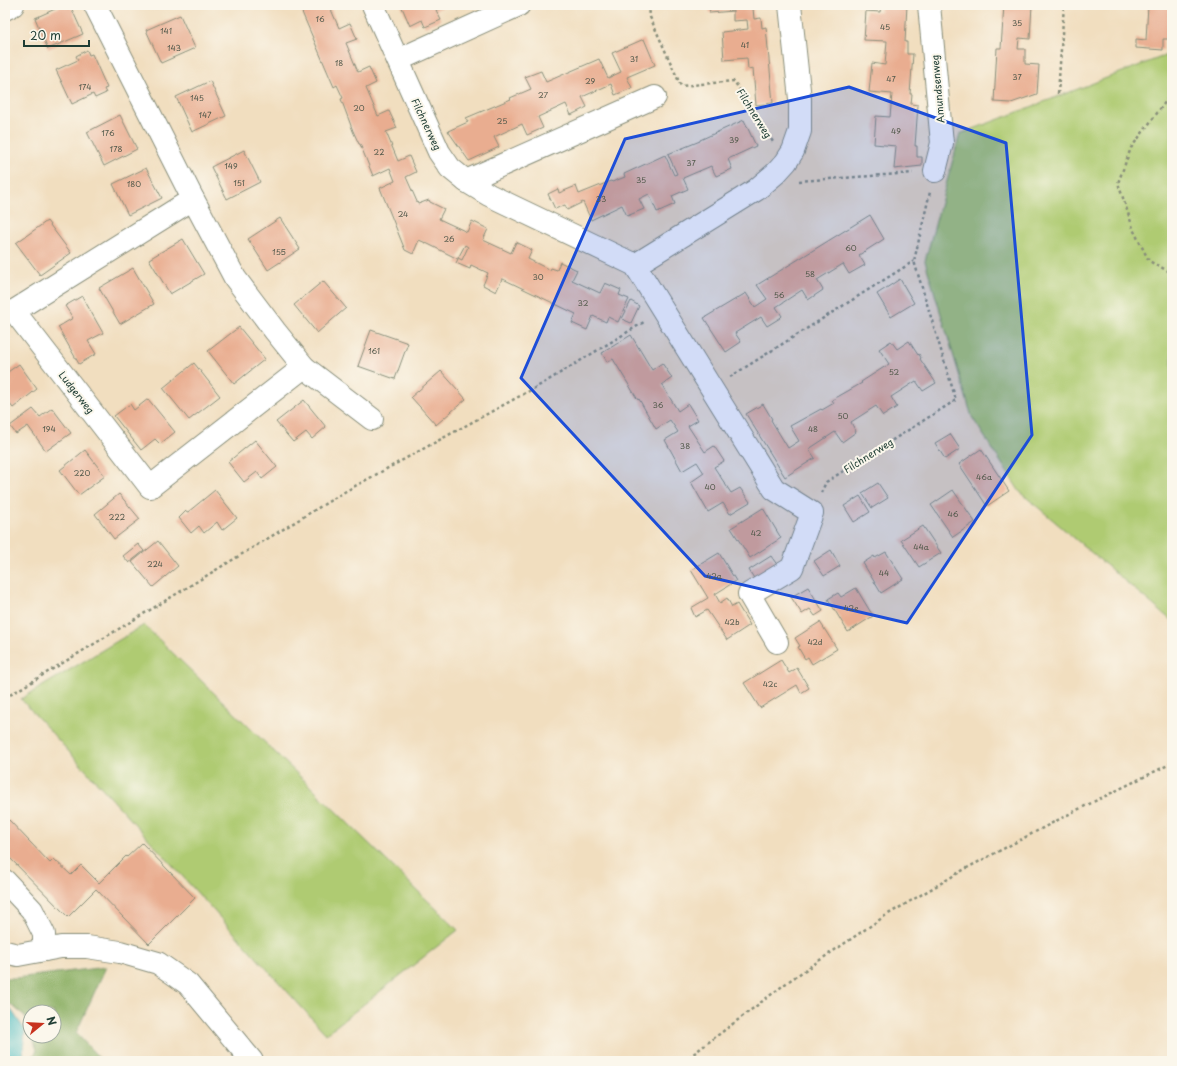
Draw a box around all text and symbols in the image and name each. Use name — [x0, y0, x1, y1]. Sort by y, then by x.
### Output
house number: 16 — [315, 13, 325, 25]
house number: 35 — [1012, 17, 1022, 29]
house number: 45 — [880, 21, 890, 33]
scale bar — [24, 22, 89, 48]
house number: 141 — [160, 25, 172, 37]
text: 20 m — [30, 26, 61, 44]
house number: 41 — [741, 39, 749, 51]
house number: 143 — [167, 42, 181, 54]
house number: 31 — [630, 53, 638, 65]
street label: Amundsenweg — [927, 54, 947, 124]
house number: 18 — [335, 57, 343, 69]
house number: 37 — [1012, 71, 1022, 83]
house number: 47 — [886, 73, 896, 85]
house number: 29 — [585, 75, 595, 87]
house number: 174 — [78, 81, 92, 93]
street label: Filchnerweg — [734, 85, 776, 141]
house number: 27 — [538, 89, 548, 101]
house number: 145 — [190, 92, 204, 104]
street label: Filchnerweg — [408, 95, 446, 153]
house number: 20 — [353, 102, 365, 114]
house number: 147 — [198, 109, 212, 121]
house number: 25 — [497, 115, 507, 127]
house number: 49 — [891, 125, 901, 137]
house number: 176 — [101, 127, 115, 139]
house number: 39 — [729, 134, 739, 146]
house number: 178 — [110, 143, 122, 155]
house number: 22 — [374, 146, 384, 158]
house number: 37 — [686, 157, 696, 169]
house number: 149 — [224, 160, 238, 172]
house number: 35 — [636, 174, 646, 186]
house number: 151 — [233, 177, 245, 189]
house number: 180 — [127, 178, 141, 190]
house number: 33 — [596, 193, 606, 205]
house number: 24 — [398, 208, 408, 220]
house number: 26 — [444, 233, 455, 245]
house number: 60 — [845, 242, 857, 254]
house number: 155 — [272, 246, 286, 258]
house number: 58 — [805, 268, 815, 280]
house number: 30 — [532, 271, 544, 283]
house number: 56 — [774, 289, 785, 301]
house number: 32 — [578, 297, 589, 309]
house number: 161 — [368, 345, 380, 357]
house number: 52 — [889, 366, 900, 378]
street label: Ludgerweg — [56, 368, 98, 416]
house number: 36 — [653, 399, 664, 411]
house number: 50 — [838, 410, 849, 422]
house number: 194 — [42, 423, 56, 435]
house number: 48 — [808, 423, 818, 435]
street label: Filchnerweg — [840, 434, 896, 476]
house number: 38 — [680, 440, 690, 452]
house number: 220 — [74, 467, 90, 479]
house number: 46a — [976, 471, 992, 483]
house number: 40 — [704, 481, 716, 493]
house number: 46 — [948, 508, 959, 520]
house number: 222 — [109, 511, 126, 523]
house number: 42 — [751, 527, 762, 539]
house number: 44a — [913, 541, 929, 553]
house number: 224 — [147, 558, 163, 570]
house number: 44 — [879, 567, 889, 579]
house number: 42a — [706, 570, 722, 582]
house number: 42e — [844, 602, 858, 614]
house number: 42b — [724, 616, 740, 628]
house number: 42d — [807, 636, 823, 648]
house number: 42c — [763, 678, 777, 690]
north arrow — [22, 1004, 62, 1044]
text: N — [43, 1014, 62, 1028]

